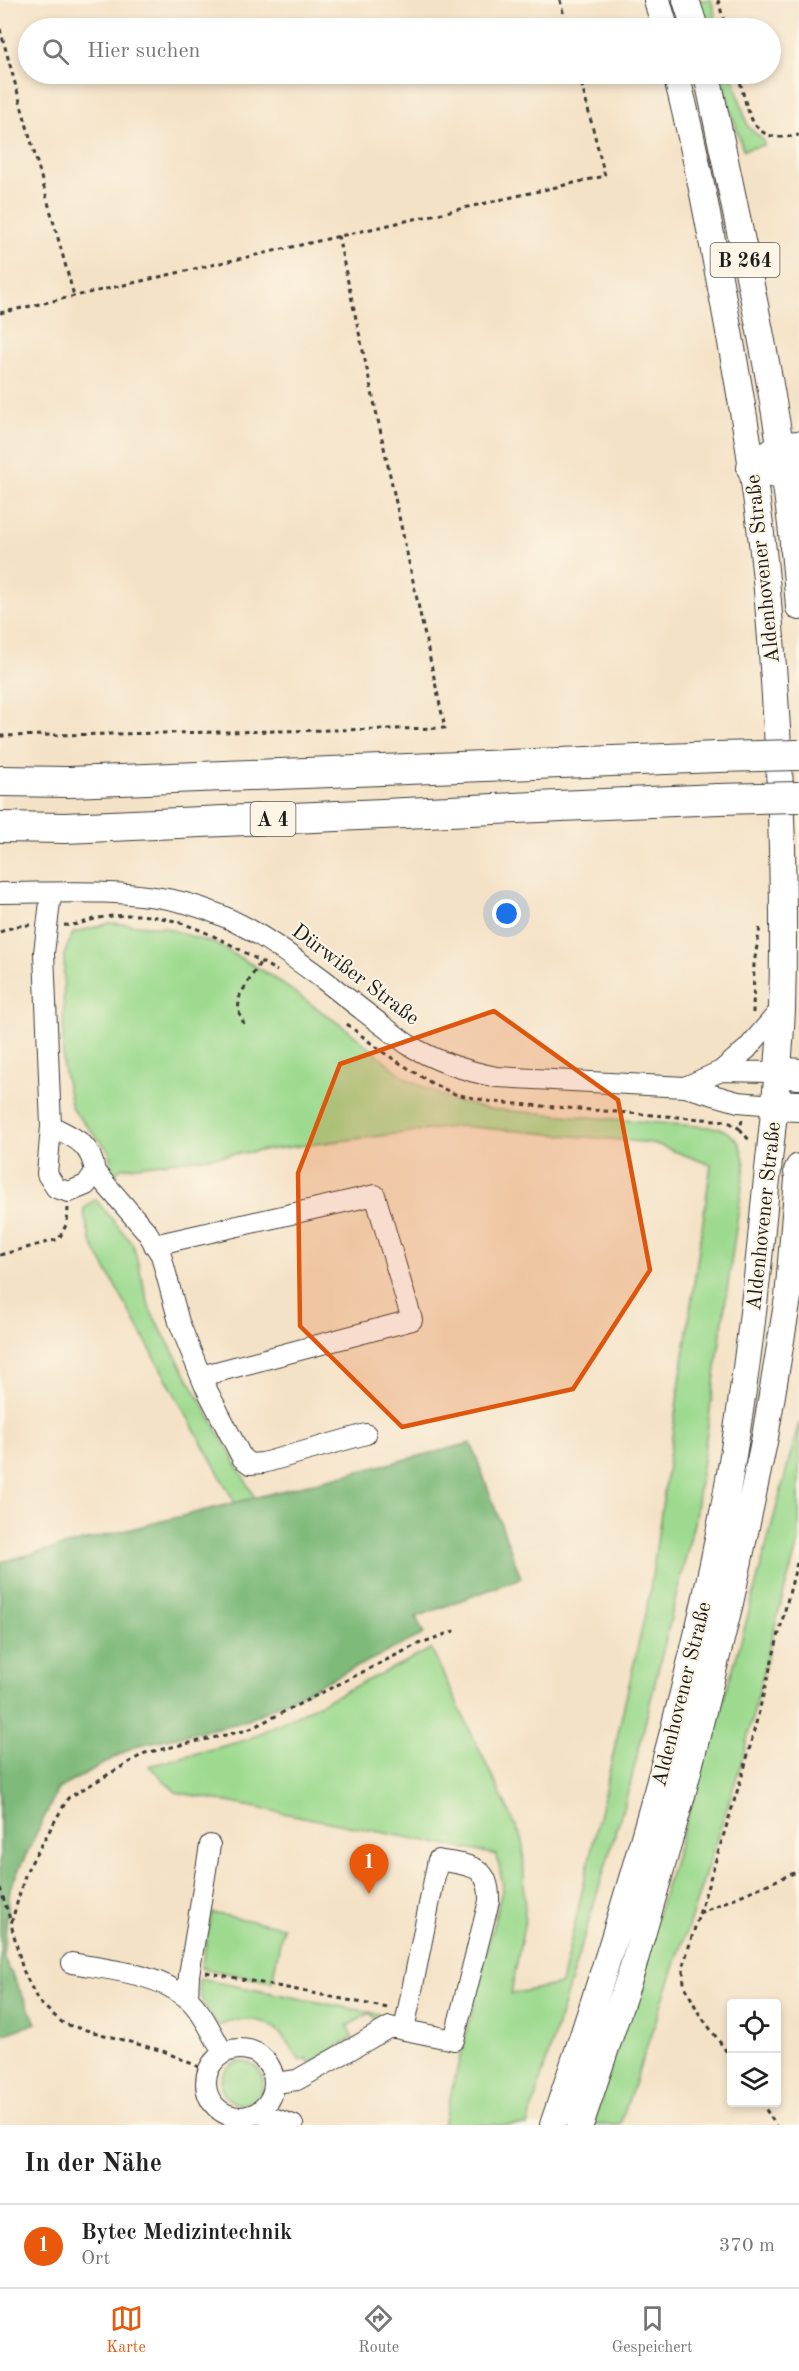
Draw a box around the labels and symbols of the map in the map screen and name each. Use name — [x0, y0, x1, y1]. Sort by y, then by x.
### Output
road number: B 264 — [710, 243, 780, 277]
street label: Aldenhovener Straße — [743, 473, 784, 664]
road number: A 4 — [250, 802, 296, 836]
your location — [492, 899, 521, 928]
street label: Dürwißer Straße — [288, 921, 423, 1030]
street label: Aldenhovener Straße — [744, 1121, 785, 1312]
street label: Aldenhovener Straße — [649, 1600, 716, 1789]
pin: 1 — [350, 1844, 388, 1894]

